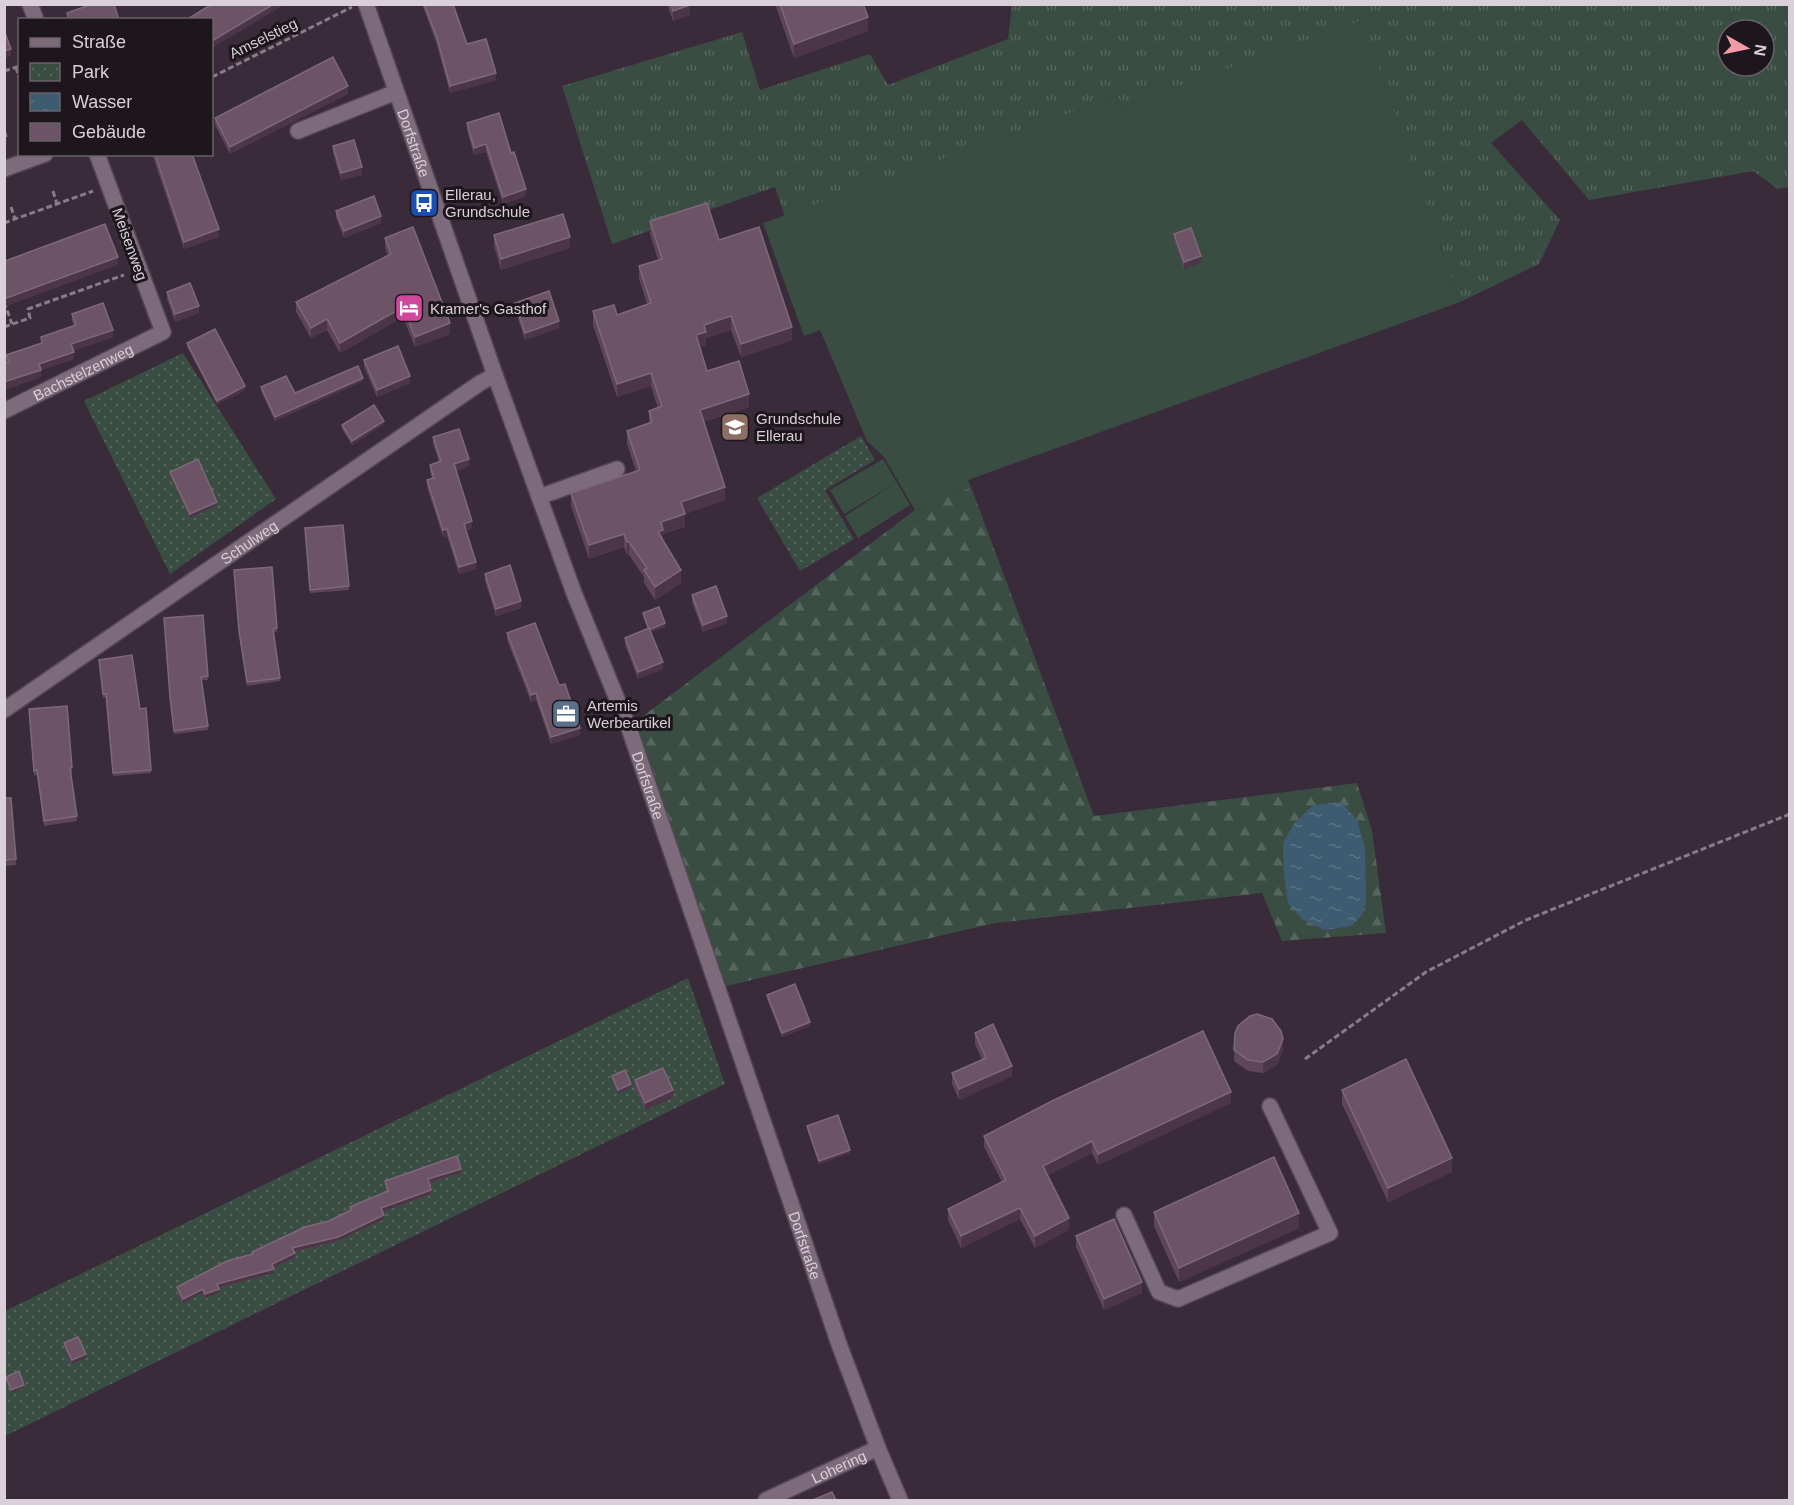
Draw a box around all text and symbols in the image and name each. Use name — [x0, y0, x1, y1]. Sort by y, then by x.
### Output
street label: Amselstieg — [226, 14, 300, 62]
legend — [18, 18, 213, 156]
north arrow — [1716, 18, 1776, 78]
text: Straße — [72, 32, 126, 52]
text: N — [1751, 43, 1770, 57]
text: Park — [72, 62, 110, 82]
text: Wasser — [72, 92, 132, 112]
street label: Dorfstraße — [395, 107, 434, 179]
text: Gebäude — [72, 122, 146, 142]
place label: Ellerau, Grundschule — [445, 186, 530, 220]
bus stop icon: Ellerau, Grundschule — [408, 187, 440, 219]
street label: Meisenweg — [109, 205, 151, 283]
hotel icon: Kramer's Gasthof — [393, 292, 425, 324]
place label: Kramer's Gasthof — [430, 300, 547, 317]
street label: Bachstelzenweg — [30, 340, 136, 404]
place label: Grundschule Ellerau — [756, 410, 841, 444]
school or university icon: Grundschule Ellerau — [719, 411, 751, 443]
street label: Schulweg — [217, 516, 280, 567]
place label: Artemis Werbeartikel — [587, 697, 671, 731]
office icon: Artemis Werbeartikel — [550, 698, 582, 730]
street label: Dorfstraße — [629, 749, 668, 822]
street label: Dorfstraße — [786, 1209, 825, 1282]
street label: Lohering — [808, 1446, 869, 1486]

